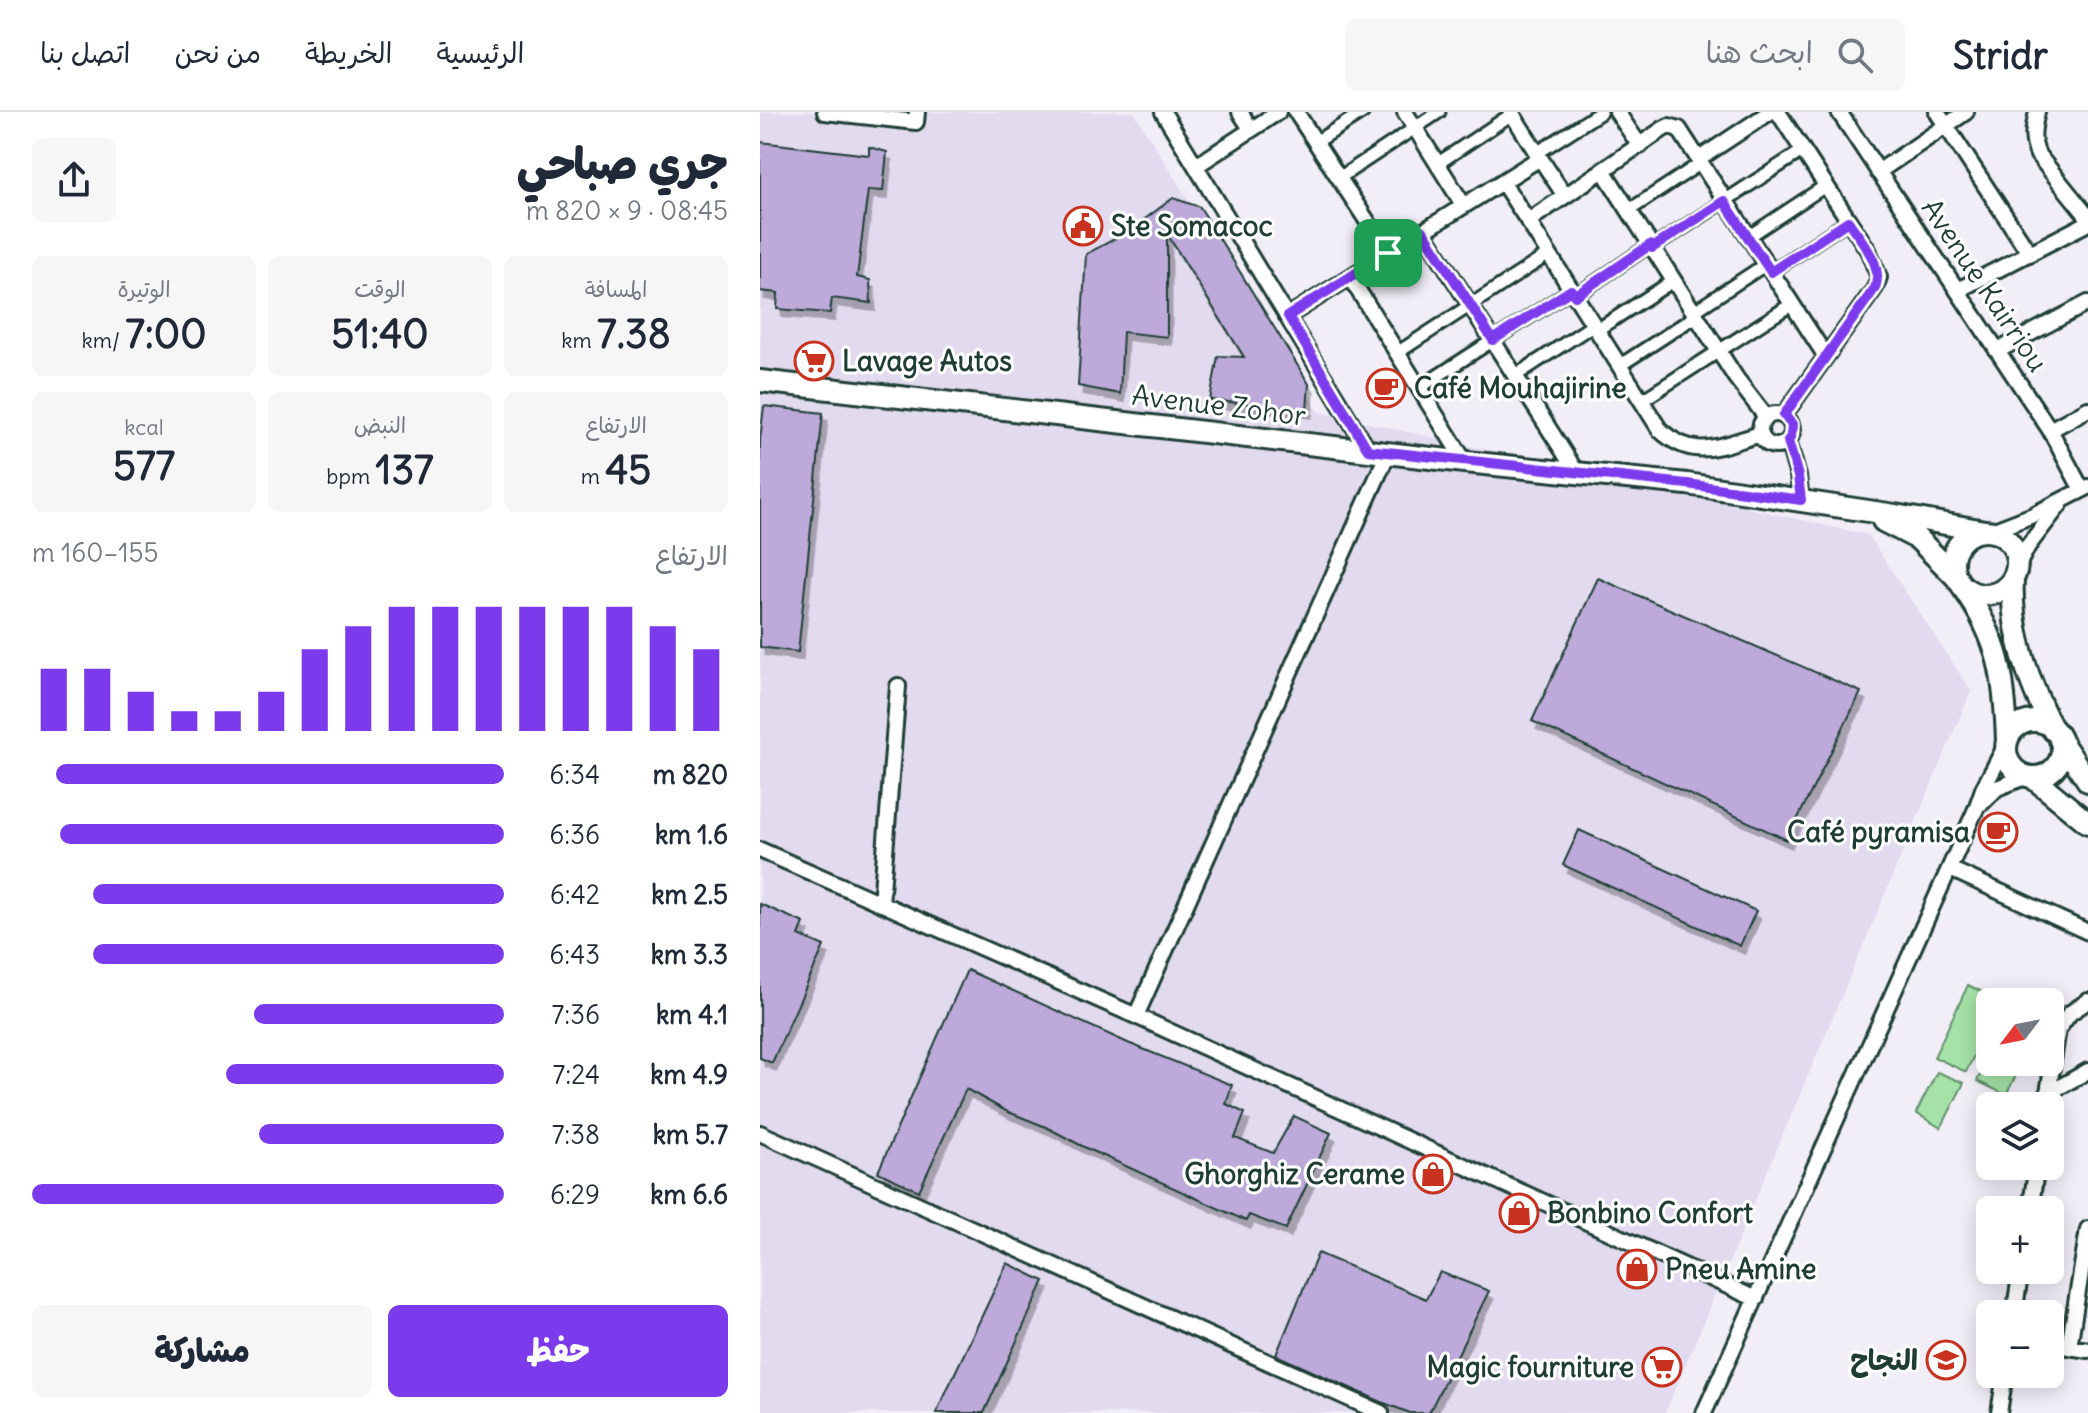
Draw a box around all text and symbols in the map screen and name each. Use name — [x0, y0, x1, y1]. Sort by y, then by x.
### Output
search box — [1345, 19, 1905, 91]
text: Stridr — [1953, 32, 2048, 79]
text: ابحث هنا — [1705, 33, 1813, 71]
icon: search — [1833, 33, 1877, 77]
text: اتصل بنا — [40, 35, 130, 71]
text: من نحن — [174, 35, 261, 71]
text: الخريطة — [305, 35, 392, 71]
text: الرئيسية — [436, 35, 524, 71]
text: جري صباحي — [517, 136, 728, 191]
button: share — [32, 138, 116, 222]
street label: Avenue Kairriou — [1914, 192, 2056, 378]
text: 08:45 · 9 × 820 m — [526, 194, 728, 227]
public building icon: Ste Somacoc — [1062, 205, 1104, 247]
place label: Ste Somacoc — [1111, 208, 1273, 244]
pin — [1354, 219, 1422, 287]
icon: arrive — [1366, 231, 1410, 275]
text: الوتيرة — [117, 275, 171, 303]
text: الوقت — [354, 275, 406, 303]
text: المسافة — [585, 275, 647, 303]
text: 7:00 — [125, 309, 207, 359]
text: 51:40 — [331, 309, 429, 359]
text: 7.38 — [597, 309, 671, 359]
text: /km — [81, 326, 125, 354]
text: km — [561, 326, 597, 354]
supermarket icon: Lavage Autos — [793, 340, 835, 382]
place label: Lavage Autos — [842, 343, 1012, 379]
cafe icon: Café Mouhajirine — [1365, 367, 1407, 409]
place label: Café Mouhajirine — [1414, 370, 1627, 406]
street label: Avenue Zohor — [1130, 376, 1308, 434]
text: النبض — [354, 411, 406, 439]
text: الارتفاع — [585, 411, 647, 439]
text: kcal — [124, 413, 164, 441]
text: 577 — [113, 441, 175, 491]
text: 137 — [376, 445, 434, 495]
text: 45 — [605, 445, 651, 495]
text: bpm — [326, 462, 376, 490]
text: m — [581, 462, 605, 490]
text: 155–160 m — [32, 536, 158, 569]
text: الارتفاع — [655, 539, 728, 572]
text: 6:34 — [549, 758, 600, 791]
text: 820 m — [653, 758, 728, 791]
cafe icon: Café pyramisa — [1977, 811, 2019, 853]
place label: Café pyramisa — [1787, 814, 1970, 850]
text: 6:36 — [549, 818, 600, 851]
text: 1.6 km — [655, 818, 728, 851]
text: 6:42 — [550, 878, 600, 911]
text: 2.5 km — [651, 878, 728, 911]
text: 6:43 — [549, 938, 600, 971]
text: 3.3 km — [651, 938, 728, 971]
north arrow — [1976, 988, 2064, 1076]
map controls — [1976, 988, 2064, 1388]
text: 7:36 — [552, 998, 600, 1031]
text: 4.1 km — [656, 998, 728, 1031]
text: 7:24 — [553, 1058, 600, 1091]
text: 4.9 km — [650, 1058, 728, 1091]
button: layers — [1976, 1092, 2064, 1180]
text: 7:38 — [552, 1118, 600, 1151]
text: 5.7 km — [653, 1118, 728, 1151]
shop icon: Ghorghiz Cerame — [1412, 1153, 1454, 1195]
place label: Ghorghiz Cerame — [1184, 1156, 1405, 1192]
text: 6:29 — [550, 1178, 600, 1211]
text: 6.6 km — [650, 1178, 728, 1211]
shop icon: Bonbino Confort — [1498, 1192, 1540, 1234]
place label: Bonbino Confort — [1547, 1195, 1754, 1231]
button: + — [1976, 1196, 2064, 1284]
shop icon: Pneu Amine — [1616, 1248, 1658, 1290]
place label: Pneu Amine — [1665, 1251, 1816, 1287]
button: − — [1976, 1300, 2064, 1388]
button: مشاركة — [32, 1305, 372, 1397]
button: حفظ — [388, 1305, 728, 1397]
school or university icon: النجاح — [1925, 1339, 1967, 1381]
place label: النجاح — [1850, 1342, 1918, 1378]
supermarket icon: Magic fourniture — [1641, 1346, 1683, 1388]
place label: Magic fourniture — [1427, 1349, 1634, 1385]

